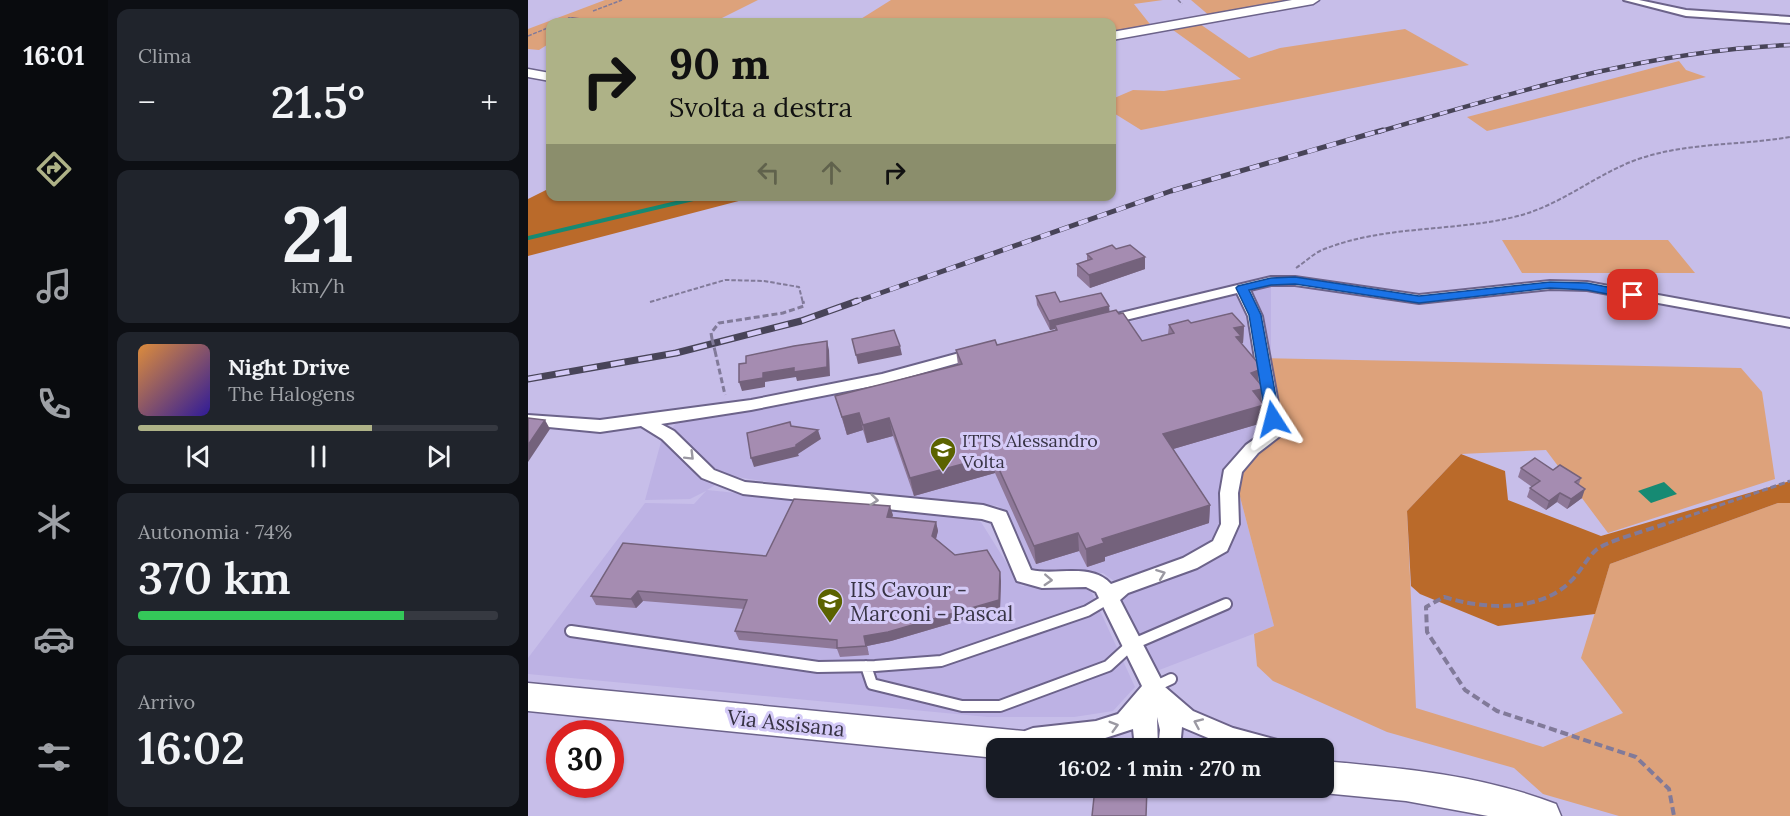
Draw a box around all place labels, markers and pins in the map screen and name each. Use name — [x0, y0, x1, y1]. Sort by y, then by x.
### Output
pin — [1607, 269, 1658, 320]
place label: ITTS Alessandro Volta — [961, 429, 1098, 473]
school or university icon: ITTS Alessandro Volta — [928, 435, 958, 473]
place label: IIS Cavour - Marconi - Pascal — [850, 576, 1013, 627]
school or university icon: IIS Cavour - Marconi - Pascal — [815, 586, 845, 624]

